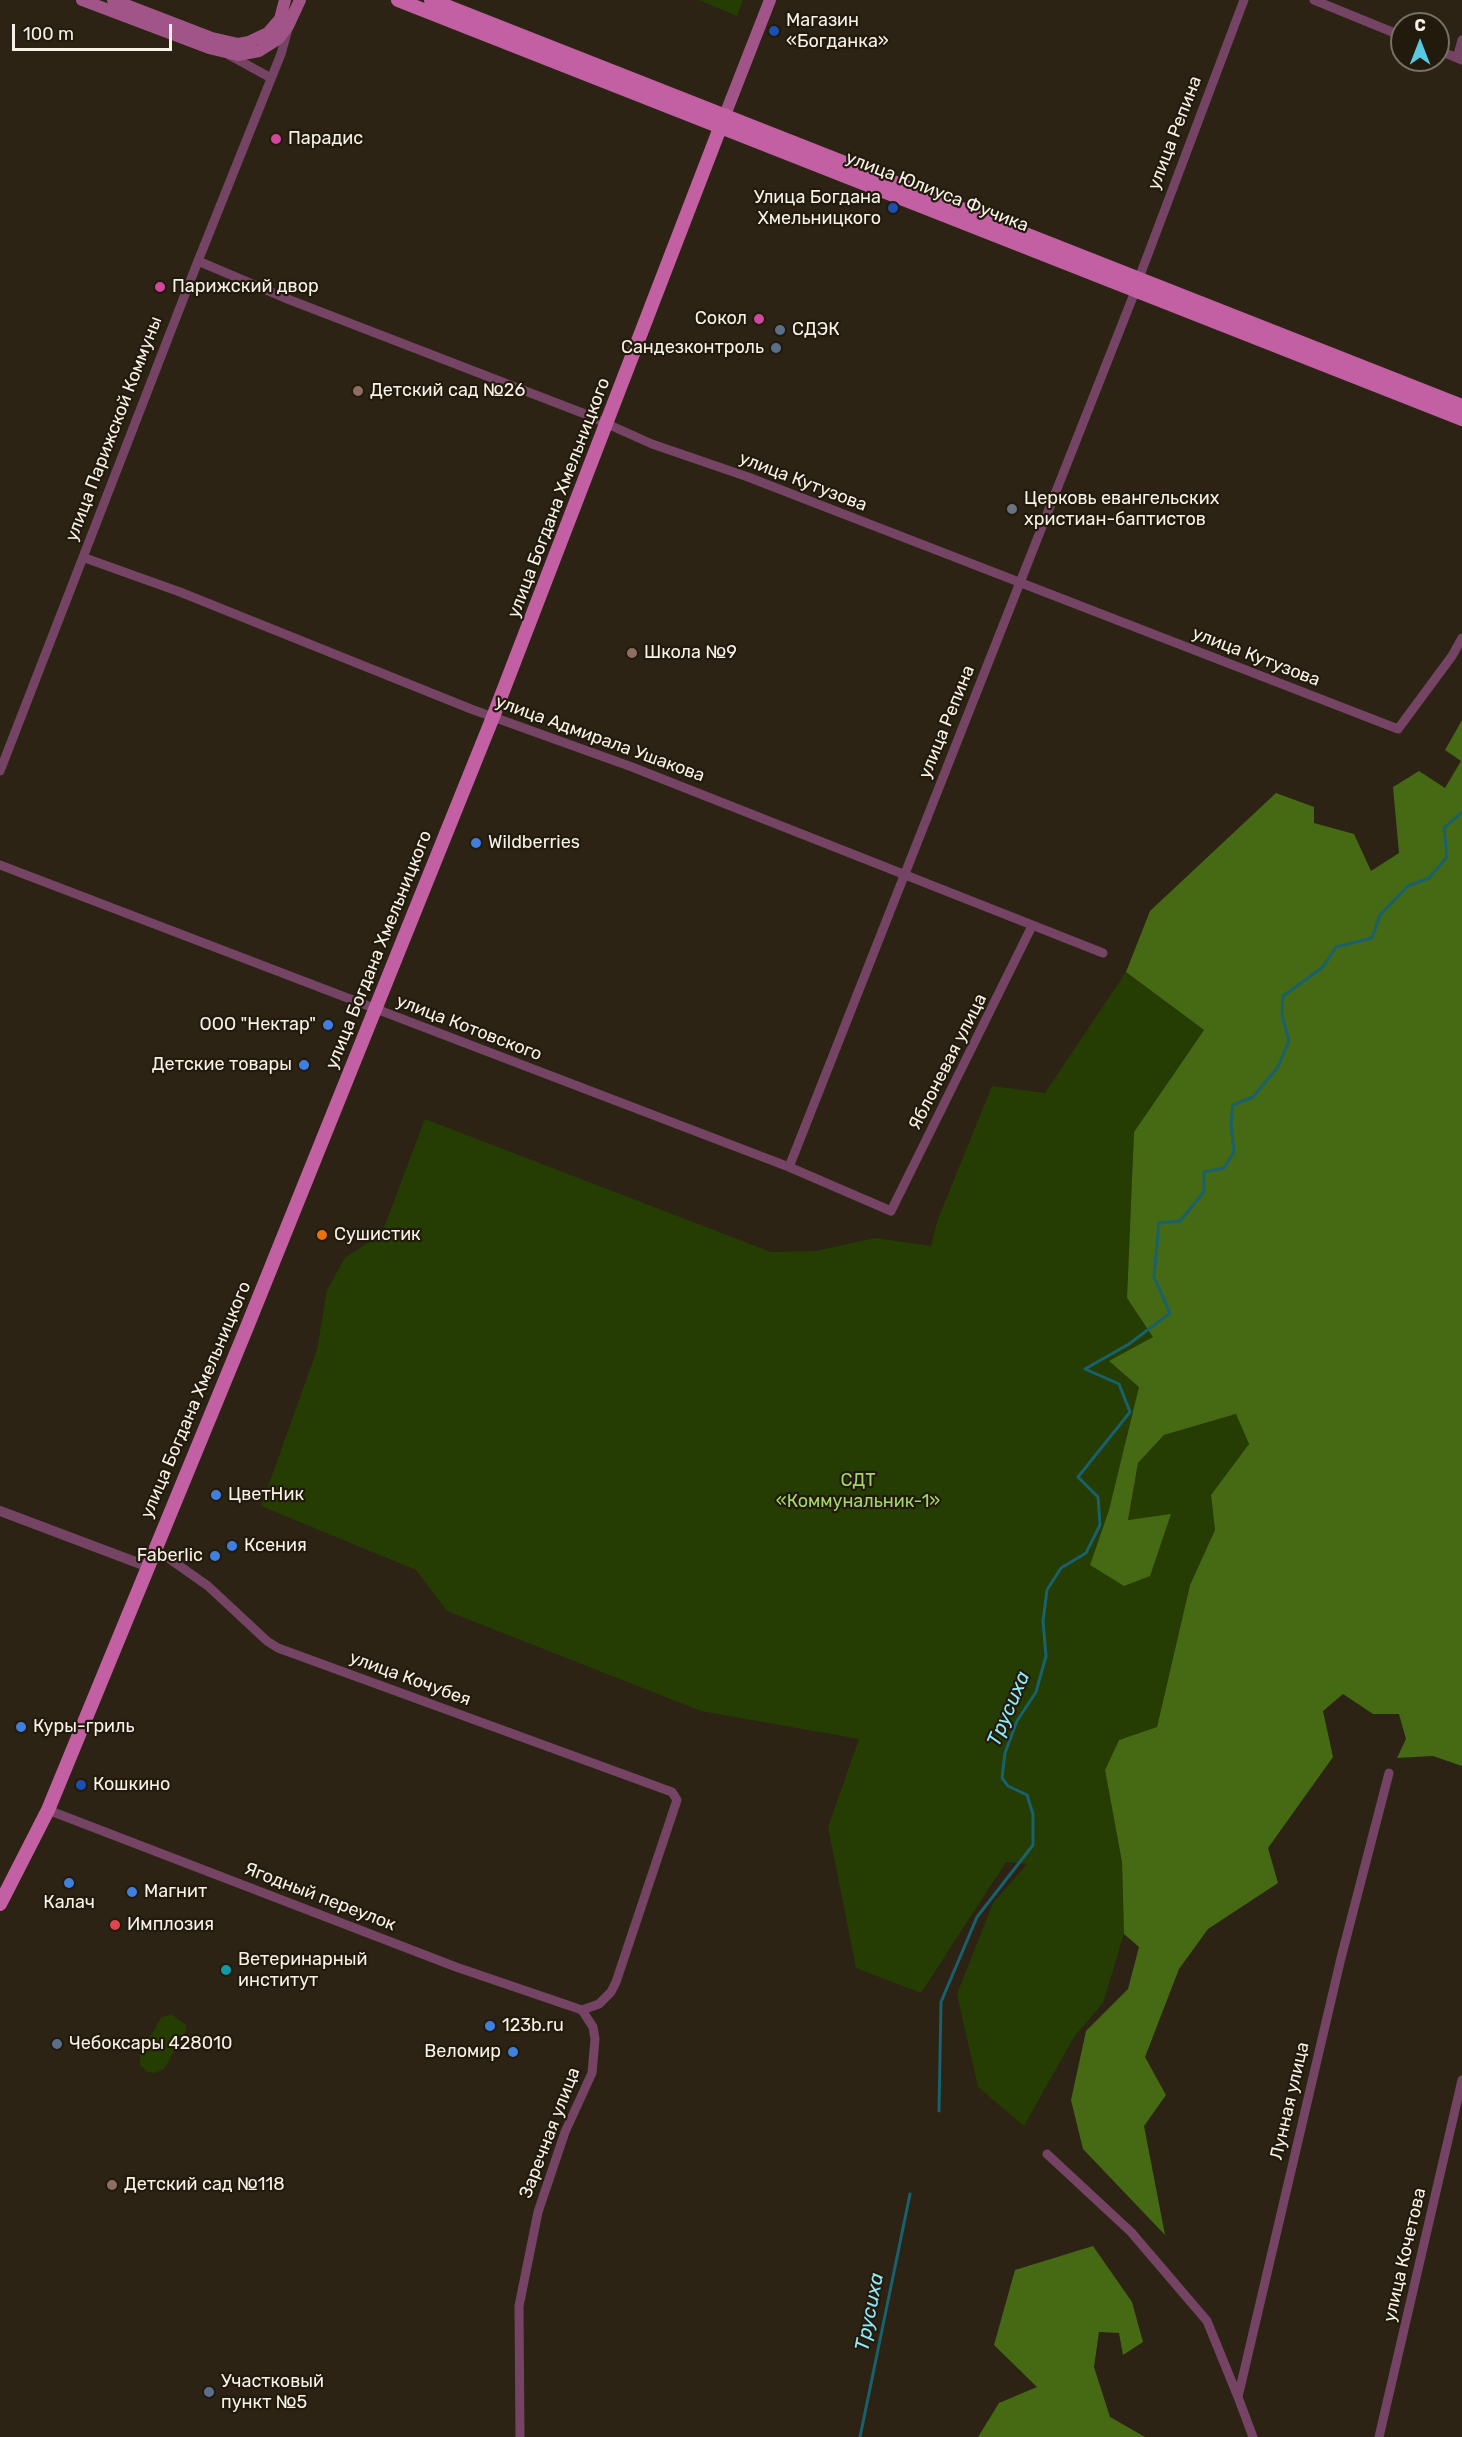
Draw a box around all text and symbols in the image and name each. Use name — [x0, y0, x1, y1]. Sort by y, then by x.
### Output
place label: Магазин «Богданка» — [786, 10, 889, 52]
scale bar — [15, 12, 176, 50]
north arrow — [1390, 12, 1450, 72]
text: С — [1414, 16, 1426, 35]
text: 100 m — [23, 23, 74, 45]
marker: Магазин «Богданка» — [767, 24, 781, 38]
street label: улица Репина — [1143, 73, 1207, 193]
place label: Парадис — [288, 128, 363, 150]
marker: Парадис — [269, 132, 283, 146]
street label: улица Юлиуса Фучика — [843, 147, 1031, 237]
place label: Улица Богдана Хмельницкого — [754, 187, 881, 230]
marker: Улица Богдана Хмельницкого — [886, 201, 900, 215]
place label: Парижский двор — [172, 276, 319, 298]
marker: Парижский двор — [153, 280, 167, 294]
place label: Сокол — [695, 308, 747, 330]
marker: Сокол — [752, 312, 766, 326]
street label: улица Парижской Коммуны — [61, 313, 167, 545]
place label: СДЭК — [792, 319, 840, 341]
marker: СДЭК — [773, 323, 787, 337]
place label: Сандезконтроль — [621, 337, 764, 359]
marker: Сандезконтроль — [769, 341, 783, 355]
street label: улица Богдана Хмельницкого — [503, 375, 615, 621]
place label: Детский сад №26 — [370, 380, 525, 402]
marker: Детский сад №26 — [351, 384, 365, 398]
street label: улица Кутузова — [736, 448, 870, 516]
place label: Церковь евангельских христиан-баптистов — [1024, 488, 1219, 530]
marker: Церковь евангельских христиан-баптистов — [1005, 502, 1019, 516]
street label: улица Кутузова — [1189, 623, 1323, 691]
place label: Школа №9 — [644, 642, 737, 664]
marker: Школа №9 — [625, 646, 639, 660]
street label: улица Репина — [914, 662, 980, 782]
street label: улица Адмирала Ушакова — [492, 691, 708, 787]
street label: улица Богдана Хмельницкого — [321, 828, 437, 1072]
place label: Wildberries — [488, 832, 580, 854]
marker: Wildberries — [469, 836, 483, 850]
street label: улица Котовского — [393, 990, 545, 1066]
street label: Яблоневая улица — [904, 990, 992, 1134]
place label: ООО "Нектар" — [200, 1014, 316, 1036]
marker: ООО "Нектар" — [321, 1018, 335, 1032]
place label: Детские товары — [152, 1054, 292, 1076]
marker: Детские товары — [297, 1058, 311, 1072]
place label: Сушистик — [334, 1224, 421, 1246]
marker: Сушистик — [315, 1228, 329, 1242]
street label: улица Богдана Хмельницкого — [136, 1278, 256, 1522]
park label: СДТ «Коммунальник-1» — [776, 1470, 940, 1512]
place label: ЦветНик — [228, 1484, 304, 1506]
marker: ЦветНик — [209, 1488, 223, 1502]
place label: Ксения — [244, 1535, 307, 1557]
marker: Ксения — [225, 1539, 239, 1553]
place label: Faberlic — [137, 1545, 203, 1567]
marker: Faberlic — [208, 1549, 222, 1563]
street label: улица Кочубея — [346, 1647, 474, 1711]
water label: Трусиха — [982, 1668, 1036, 1750]
place label: Куры-гриль — [33, 1716, 135, 1738]
marker: Куры-гриль — [14, 1720, 28, 1734]
place label: Кошкино — [93, 1774, 170, 1796]
marker: Кошкино — [74, 1778, 88, 1792]
street label: Ягодный переулок — [241, 1858, 399, 1936]
marker: Калач — [62, 1876, 76, 1890]
place label: Магнит — [144, 1881, 207, 1903]
marker: Магнит — [125, 1885, 139, 1899]
place label: Калач — [43, 1892, 95, 1914]
place label: Имплозия — [127, 1914, 214, 1936]
marker: Имплозия — [108, 1918, 122, 1932]
place label: Ветеринарный институт — [238, 1949, 367, 1992]
marker: Ветеринарный институт — [219, 1963, 233, 1977]
place label: 123b.ru — [502, 2015, 564, 2037]
marker: 123b.ru — [483, 2019, 497, 2033]
place label: Чебоксары 428010 — [69, 2033, 232, 2055]
marker: Чебоксары 428010 — [50, 2037, 64, 2051]
street label: Лунная улица — [1266, 2040, 1314, 2162]
place label: Веломир — [424, 2041, 501, 2063]
marker: Веломир — [506, 2045, 520, 2059]
street label: Заречная улица — [515, 2064, 585, 2202]
place label: Детский сад №118 — [124, 2174, 285, 2196]
marker: Детский сад №118 — [105, 2178, 119, 2192]
street label: улица Кочетова — [1379, 2186, 1431, 2324]
water label: Трусиха — [851, 2271, 889, 2353]
place label: Участковый пункт №5 — [221, 2371, 324, 2414]
marker: Участковый пункт №5 — [202, 2385, 216, 2399]

